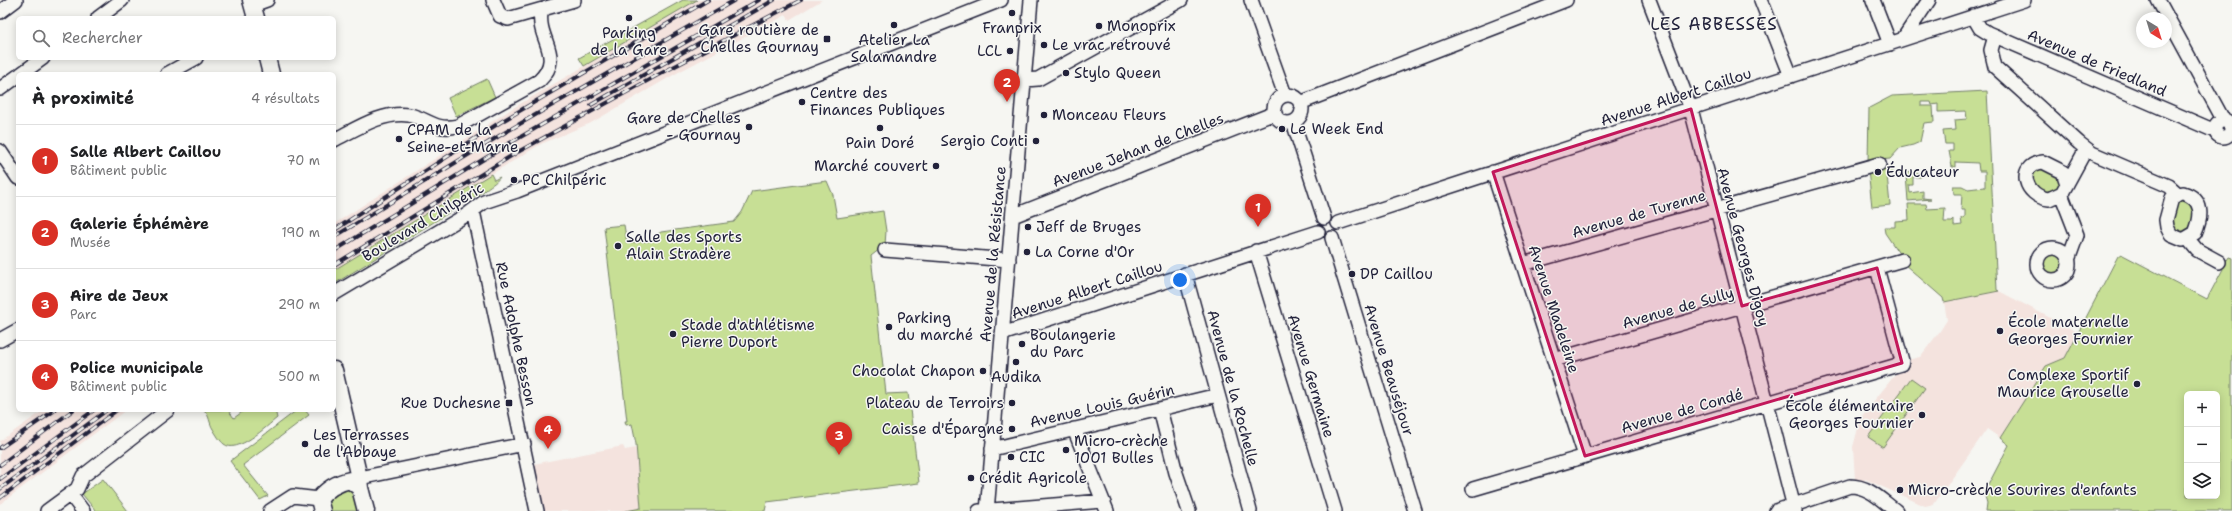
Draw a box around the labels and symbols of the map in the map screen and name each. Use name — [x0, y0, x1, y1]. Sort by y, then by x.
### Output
marker: Franprix — [1007, 8, 1017, 18]
north arrow — [2136, 12, 2172, 48]
marker: Parking de la Gare — [624, 13, 634, 23]
district label: LES ABBESSES — [1650, 13, 1778, 35]
place label: Monoprix — [1107, 16, 1176, 36]
place label: Franprix — [982, 18, 1042, 38]
place label: Gare routière de Chelles Gournay — [698, 20, 819, 57]
marker: Atelier La Salamandre — [889, 20, 899, 30]
marker: Monoprix — [1094, 21, 1104, 31]
place label: Parking de la Gare — [590, 23, 668, 60]
street label: Avenue de Friedland — [2024, 25, 2170, 102]
place label: Atelier La Salamandre — [851, 30, 937, 67]
marker: Gare routière de Chelles Gournay — [822, 34, 832, 44]
place label: Le vrac retrouvé — [1052, 35, 1171, 55]
marker: Le vrac retrouvé — [1039, 40, 1049, 50]
place label: LCL — [977, 41, 1002, 61]
marker: LCL — [1005, 46, 1015, 56]
place label: Stylo Queen — [1074, 63, 1161, 83]
street label: Avenue Albert Caillou — [1598, 63, 1754, 131]
marker: Stylo Queen — [1061, 68, 1071, 78]
pin: 2 — [994, 69, 1020, 102]
place label: Centre des Finances Publiques — [810, 83, 945, 120]
marker: Centre des Finances Publiques — [797, 97, 807, 107]
place label: Monceau Fleurs — [1052, 105, 1166, 125]
place label: Gare de Chelles - Gournay — [627, 108, 741, 145]
street label: Avenue Jehan de Chelles — [1049, 108, 1227, 192]
marker: Monceau Fleurs — [1039, 110, 1049, 120]
place label: Le Week End — [1290, 119, 1384, 139]
place label: CPAM de la Seine-et-Marne — [407, 120, 518, 157]
marker: Gare de Chelles - Gournay — [744, 122, 754, 132]
marker: Pain Doré — [875, 123, 885, 133]
marker: Le Week End — [1277, 124, 1287, 134]
place label: Sergio Conti — [941, 131, 1028, 151]
place label: Pain Doré — [846, 133, 914, 153]
marker: CPAM de la Seine-et-Marne — [394, 134, 404, 144]
marker: Sergio Conti — [1031, 136, 1041, 146]
place label: Marché couvert — [814, 156, 928, 176]
marker: Marché couvert — [931, 161, 941, 171]
place label: Éducateur — [1886, 161, 1959, 182]
street label: Avenue de la Résistance — [975, 165, 1011, 343]
street label: Avenue Georges Digoy — [1712, 165, 1774, 329]
marker: Éducateur — [1873, 167, 1883, 177]
place label: PC Chilpéric — [522, 170, 607, 190]
marker: PC Chilpéric — [509, 175, 519, 185]
street label: Boulevard Chilpéric — [358, 178, 488, 266]
street label: Avenue de Turenne — [1570, 185, 1708, 243]
pin: 1 — [1245, 194, 1271, 227]
place label: Jeff de Bruges — [1036, 217, 1141, 237]
marker: Jeff de Bruges — [1023, 222, 1033, 232]
place label: Salle des Sports Alain Stradère — [626, 227, 742, 264]
marker: Salle des Sports Alain Stradère — [613, 241, 623, 251]
place label: La Corne d'Or — [1035, 242, 1135, 262]
street label: Avenue Madeleine — [1524, 242, 1584, 376]
marker: La Corne d'Or — [1022, 247, 1032, 257]
street label: Avenue Albert Caillou — [1009, 256, 1165, 324]
street label: Rue Adolphe Besson — [491, 260, 541, 408]
place label: DP Caillou — [1360, 264, 1433, 284]
marker: DP Caillou — [1347, 269, 1357, 279]
your location — [1170, 270, 1190, 290]
street label: Avenue de Sully — [1620, 283, 1736, 333]
street label: Avenue Beauséjour — [1359, 302, 1419, 438]
place label: Parking du marché — [897, 308, 973, 345]
street label: Avenue de la Rochelle — [1203, 308, 1263, 468]
place label: École maternelle Georges Fournier — [2008, 311, 2133, 349]
street label: Avenue Germaine — [1283, 312, 1339, 440]
place label: Stade d'athlétisme Pierre Duport — [681, 315, 815, 352]
marker: Parking du marché — [884, 322, 894, 332]
place label: Boulangerie du Parc — [1030, 325, 1116, 362]
marker: École maternelle Georges Fournier — [1995, 326, 2005, 336]
marker: Stade d'athlétisme Pierre Duport — [668, 329, 678, 339]
marker: Boulangerie du Parc — [1017, 339, 1027, 349]
marker: Audika — [1011, 357, 1021, 367]
place label: Chocolat Chapon — [852, 361, 975, 381]
place label: Complexe Sportif Maurice Grouselle — [1997, 365, 2130, 402]
marker: Chocolat Chapon — [978, 366, 988, 376]
place label: Audika — [991, 367, 1042, 387]
marker: Complexe Sportif Maurice Grouselle — [2132, 379, 2142, 389]
street label: Avenue Louis Guérin — [1028, 380, 1176, 432]
street label: Avenue de Condé — [1619, 384, 1745, 438]
place label: Rue Duchesne — [401, 393, 501, 413]
place label: Plateau de Terroirs — [866, 393, 1004, 413]
place label: École élémentaire Georges Fournier — [1785, 395, 1914, 433]
marker: Rue Duchesne — [504, 398, 514, 408]
marker: Plateau de Terroirs — [1007, 398, 1017, 408]
marker: École élémentaire Georges Fournier — [1917, 410, 1927, 420]
pin: 4 — [535, 416, 561, 449]
place label: Caisse d'Épargne — [882, 418, 1004, 439]
pin: 3 — [826, 422, 852, 455]
marker: Caisse d'Épargne — [1007, 424, 1017, 434]
place label: Les Terrasses de l'Abbaye — [313, 425, 409, 462]
place label: Micro-crèche 1001 Bulles — [1074, 431, 1168, 468]
marker: Les Terrasses de l'Abbaye — [300, 439, 310, 449]
marker: Micro-crèche 1001 Bulles — [1061, 445, 1071, 455]
place label: CIC — [1019, 447, 1045, 467]
marker: CIC — [1006, 452, 1016, 462]
place label: Crédit Agricole — [979, 468, 1087, 488]
marker: Crédit Agricole — [966, 473, 976, 483]
place label: Micro-crèche Sourires d'enfants — [1908, 480, 2137, 500]
marker: Micro-crèche Sourires d'enfants — [1895, 485, 1905, 495]

